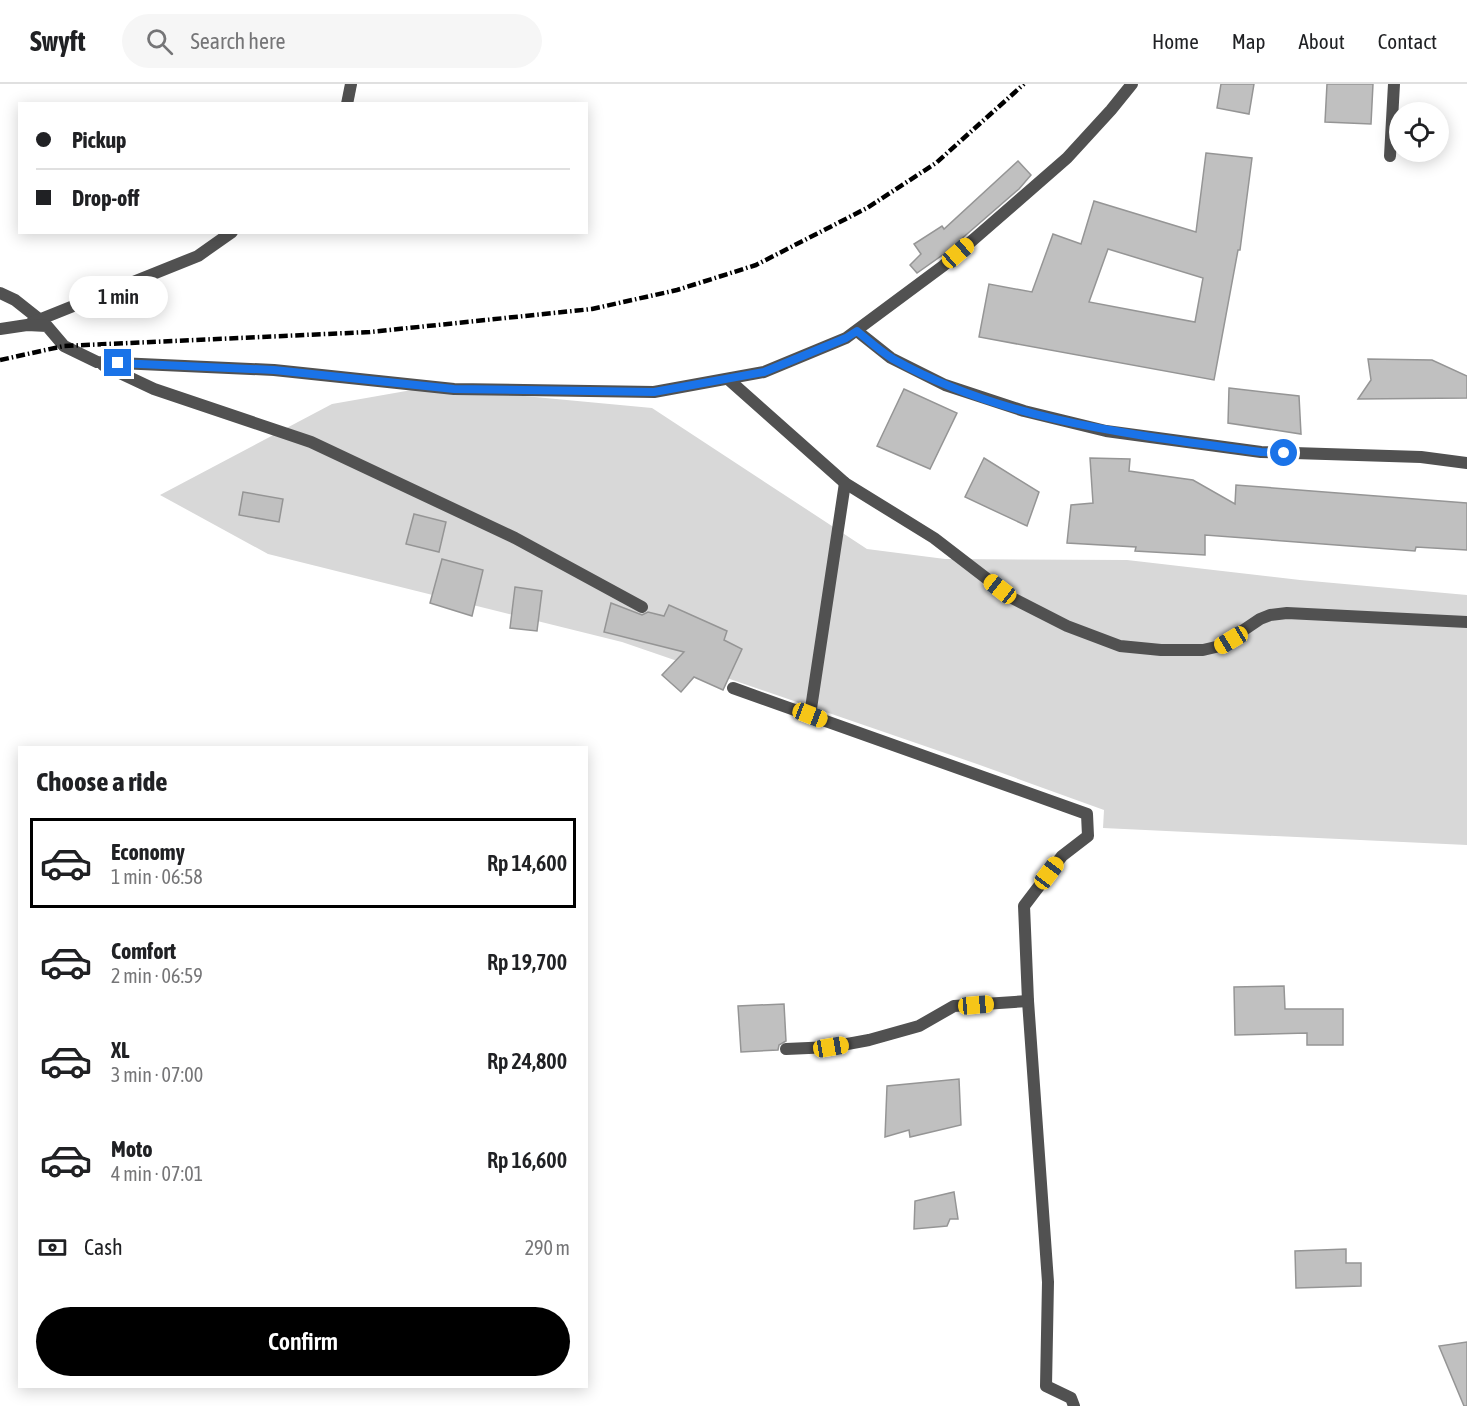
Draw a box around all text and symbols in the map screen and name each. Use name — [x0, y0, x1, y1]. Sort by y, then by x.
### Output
search box — [122, 14, 542, 68]
text: Swyft — [30, 25, 86, 57]
icon: search — [143, 25, 176, 58]
text: Search here — [191, 28, 285, 54]
text: Home — [1152, 29, 1199, 53]
text: Map — [1232, 29, 1266, 53]
text: About — [1299, 29, 1345, 53]
text: Contact — [1378, 29, 1437, 53]
map controls — [1389, 102, 1449, 162]
button: locate — [1389, 102, 1449, 162]
text: Pickup — [72, 127, 127, 153]
text: Drop-off — [72, 185, 139, 211]
car — [939, 234, 977, 272]
callout: 1 min — [68, 276, 168, 318]
text: 1 min — [98, 285, 139, 308]
route end — [104, 349, 131, 376]
route start — [1270, 439, 1297, 466]
car — [980, 571, 1020, 607]
car — [1211, 623, 1251, 657]
car — [790, 700, 830, 730]
text: Choose a ride — [36, 766, 168, 797]
icon: car — [39, 836, 93, 890]
text: Economy — [111, 839, 185, 865]
text: Rp 14,600 — [487, 850, 567, 876]
car — [1031, 853, 1067, 893]
text: 1 min · 06:58 — [111, 865, 203, 888]
icon: car — [39, 935, 93, 989]
text: Comfort — [111, 938, 176, 964]
text: Rp 19,700 — [487, 949, 567, 975]
text: 2 min · 06:59 — [111, 964, 203, 987]
car — [957, 994, 995, 1016]
icon: car — [39, 1034, 93, 1088]
car — [812, 1035, 850, 1059]
text: XL — [111, 1037, 129, 1063]
text: Rp 24,800 — [487, 1048, 567, 1074]
text: 3 min · 07:00 — [111, 1063, 203, 1086]
icon: car — [39, 1133, 93, 1187]
text: Moto — [111, 1136, 153, 1162]
text: Rp 16,600 — [487, 1147, 567, 1173]
text: 4 min · 07:01 — [111, 1162, 203, 1185]
icon: cash — [36, 1231, 69, 1264]
text: Cash — [84, 1234, 123, 1260]
text: 290 m — [525, 1236, 570, 1259]
button: Confirm — [36, 1307, 570, 1376]

